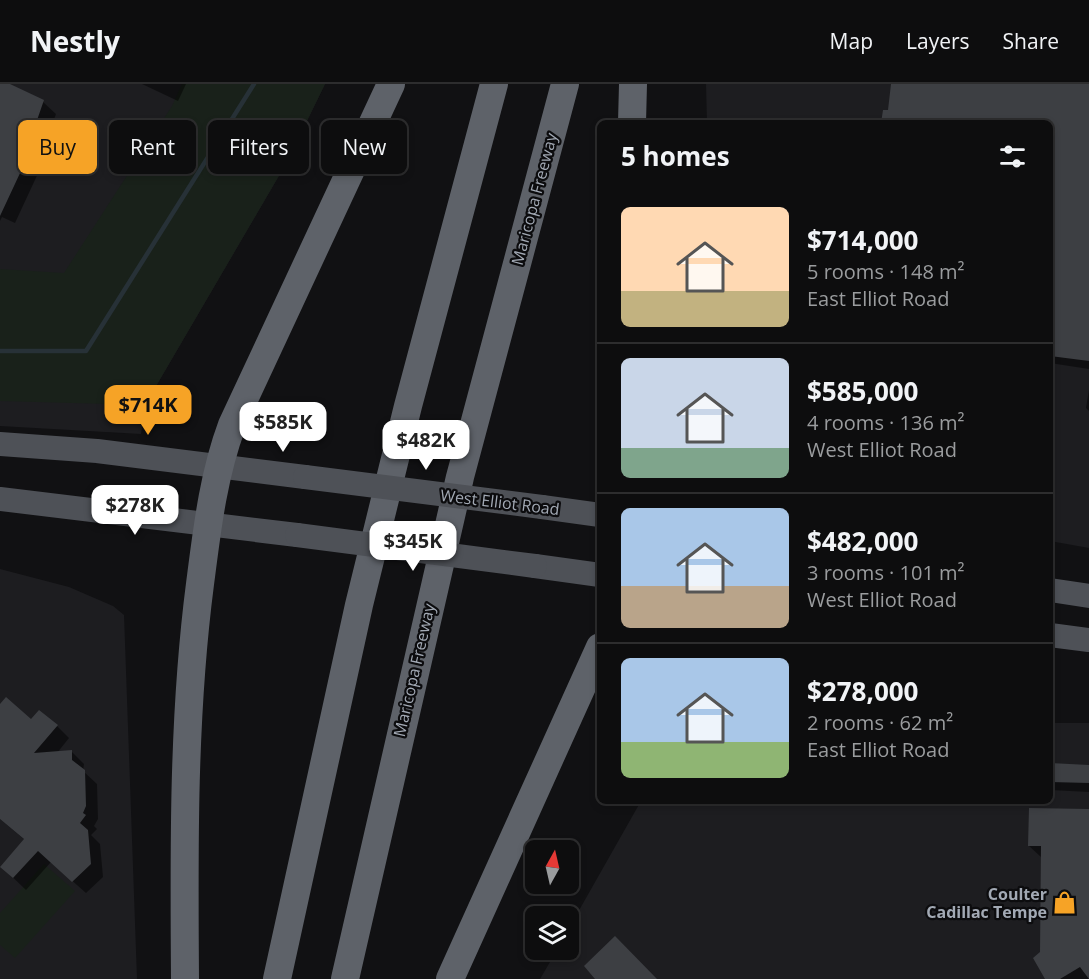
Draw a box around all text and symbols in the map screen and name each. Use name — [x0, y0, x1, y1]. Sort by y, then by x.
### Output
text: Nestly — [30, 22, 120, 60]
text: Map — [830, 27, 873, 55]
text: Layers — [906, 27, 970, 55]
text: Share — [1003, 27, 1059, 55]
chip: Buy — [18, 120, 97, 174]
chip: Rent — [109, 120, 196, 174]
chip: Filters — [208, 120, 309, 174]
chip: New — [321, 120, 407, 174]
street label: Maricopa Freeway — [506, 129, 562, 268]
text: 5 homes — [621, 138, 730, 174]
icon: filters — [996, 140, 1029, 173]
text: $714,000 — [807, 222, 918, 258]
icon: home — [669, 231, 741, 303]
text: 5 rooms · 148 m² — [807, 258, 965, 285]
text: East Elliot Road — [807, 285, 949, 312]
text: $585,000 — [807, 373, 918, 409]
icon: home — [669, 382, 741, 454]
pin: $714K — [106, 385, 190, 436]
text: $714K — [118, 391, 178, 418]
pin: $585K — [241, 402, 325, 453]
text: $585K — [253, 408, 313, 435]
text: 4 rooms · 136 m² — [807, 409, 965, 436]
pin: $482K — [384, 420, 468, 471]
text: $482K — [396, 426, 456, 453]
text: West Elliot Road — [807, 436, 957, 463]
street label: West Elliot Road — [439, 484, 561, 520]
pin: $278K — [93, 485, 177, 536]
text: $278K — [105, 491, 165, 518]
pin: $345K — [371, 521, 455, 572]
text: $482,000 — [807, 523, 918, 559]
text: $345K — [383, 527, 443, 554]
icon: home — [669, 532, 741, 604]
text: 3 rooms · 101 m² — [807, 559, 965, 586]
text: West Elliot Road — [807, 586, 957, 613]
street label: Maricopa Freeway — [388, 600, 440, 739]
text: $278,000 — [807, 673, 918, 709]
icon: home — [669, 682, 741, 754]
text: 2 rooms · 62 m² — [807, 709, 953, 736]
text: East Elliot Road — [807, 736, 949, 763]
north arrow — [525, 840, 579, 894]
map controls — [525, 840, 579, 960]
place label: Coulter Cadillac Tempe — [926, 883, 1047, 923]
shop icon: Coulter Cadillac Tempe — [1052, 890, 1078, 916]
button: layers — [525, 906, 579, 960]

